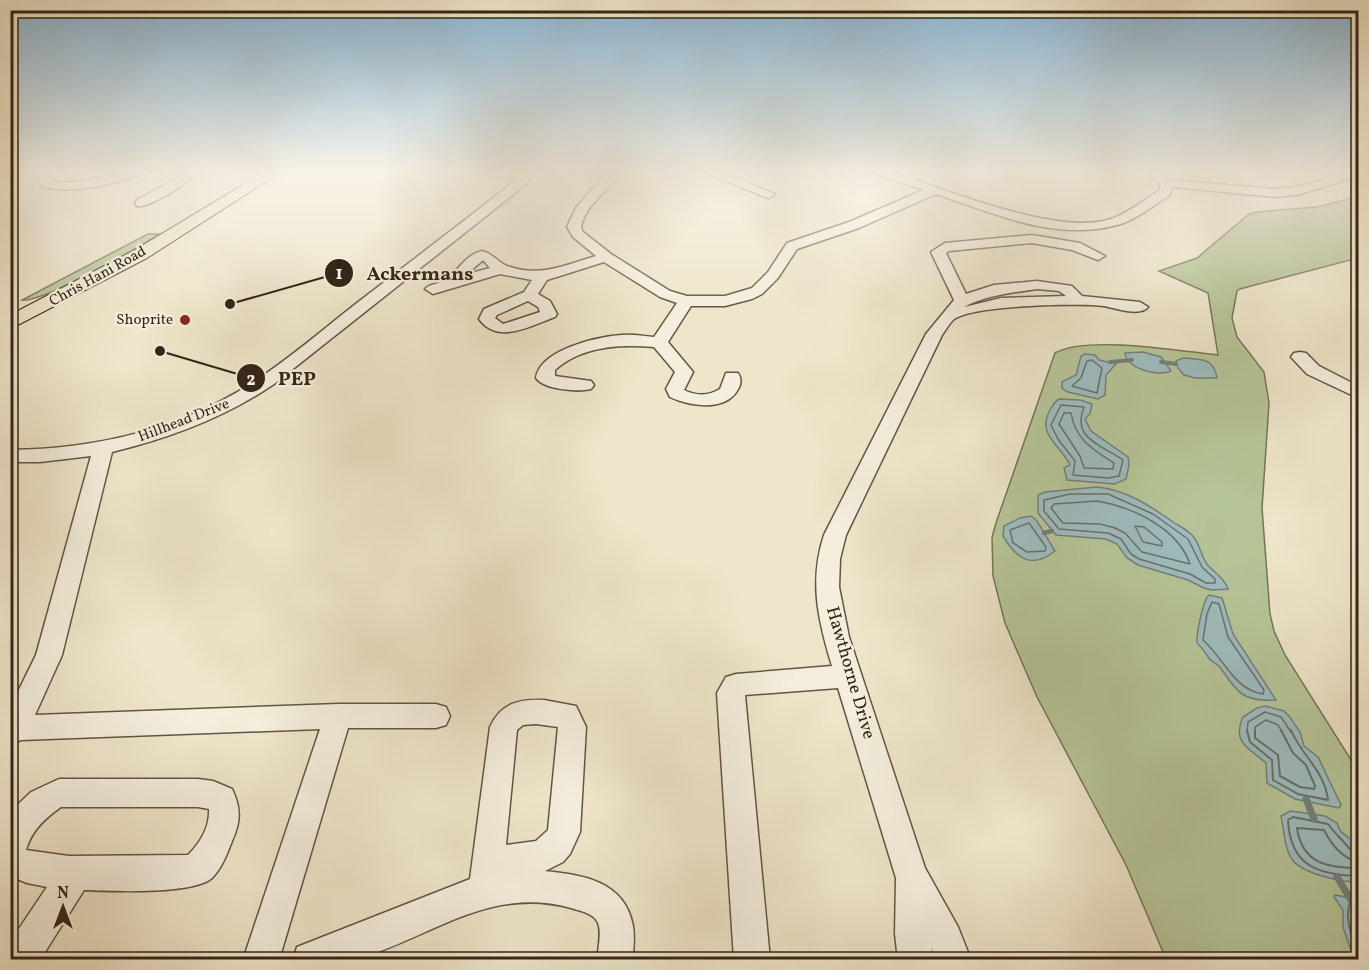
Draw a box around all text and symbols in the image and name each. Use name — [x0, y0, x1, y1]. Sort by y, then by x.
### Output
street label: Chris Hani Road — [46, 242, 150, 312]
callout: Ackermans — [324, 254, 485, 292]
text: Ackermans — [366, 261, 474, 289]
text: 1 — [335, 262, 343, 287]
place label: Shoprite — [116, 310, 173, 331]
marker: Shoprite — [178, 313, 192, 327]
callout: PEP — [236, 359, 328, 397]
text: PEP — [278, 366, 316, 394]
text: 2 — [246, 368, 256, 393]
street label: Hillhead Drive — [135, 394, 233, 448]
street label: Hawthorne Drive — [819, 604, 881, 742]
north arrow — [33, 877, 93, 937]
text: N — [57, 883, 69, 905]

